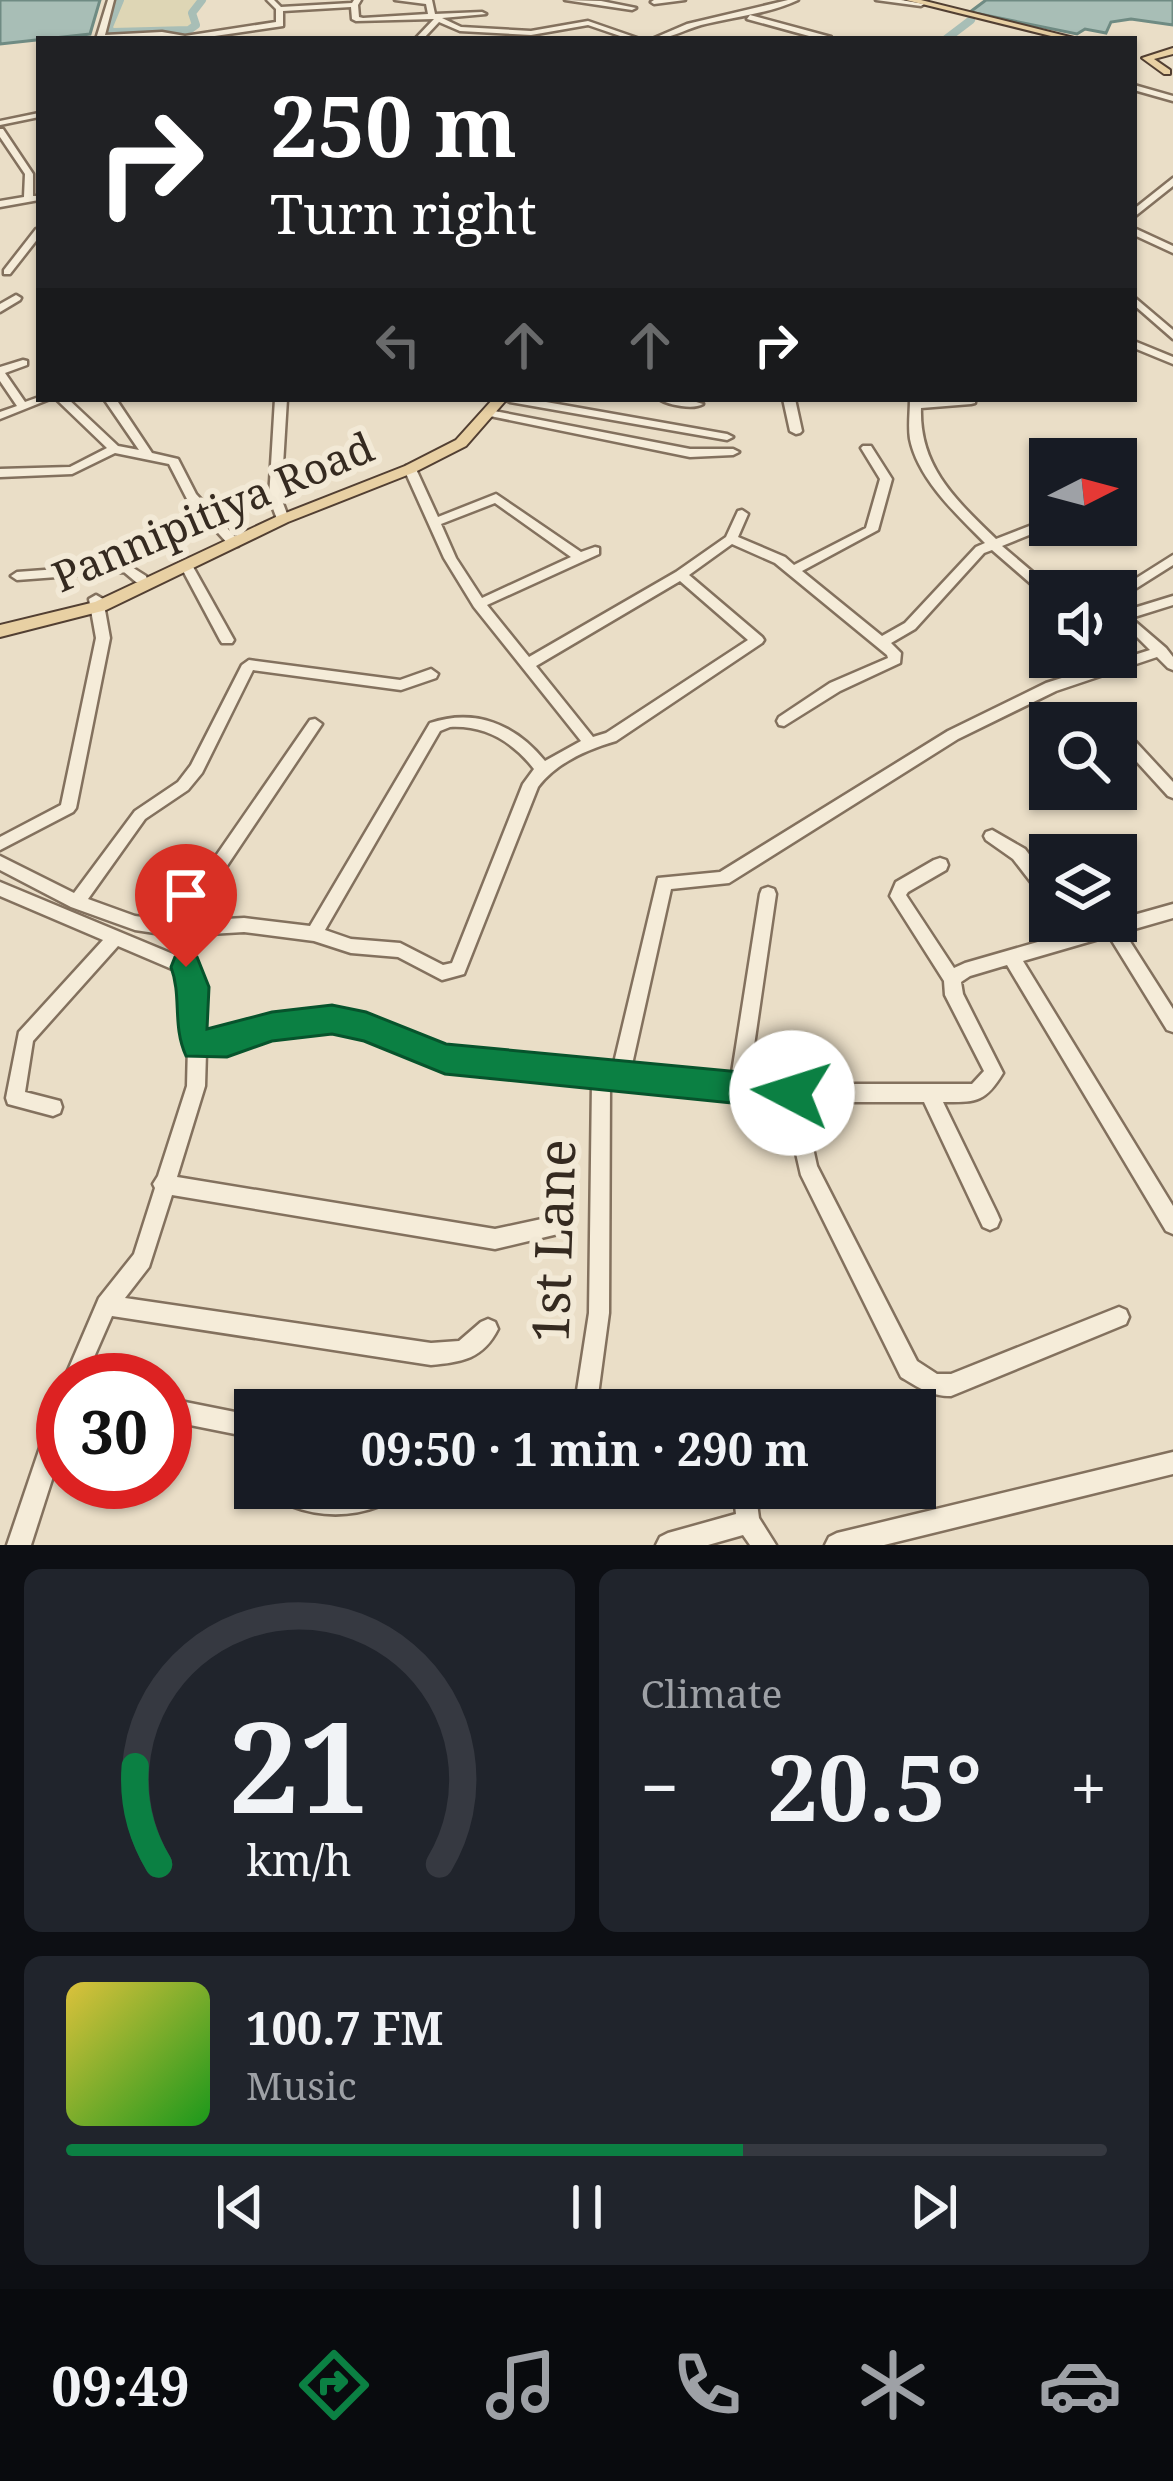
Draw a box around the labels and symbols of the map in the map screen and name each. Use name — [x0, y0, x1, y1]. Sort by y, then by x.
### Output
street label: Pannipitiya Road — [43, 417, 382, 604]
north arrow — [1029, 438, 1137, 546]
pin — [135, 844, 237, 967]
position arrow — [729, 1030, 855, 1156]
street label: 1st Lane — [513, 1138, 591, 1344]
speed limit sign: 30 — [36, 1353, 192, 1509]

